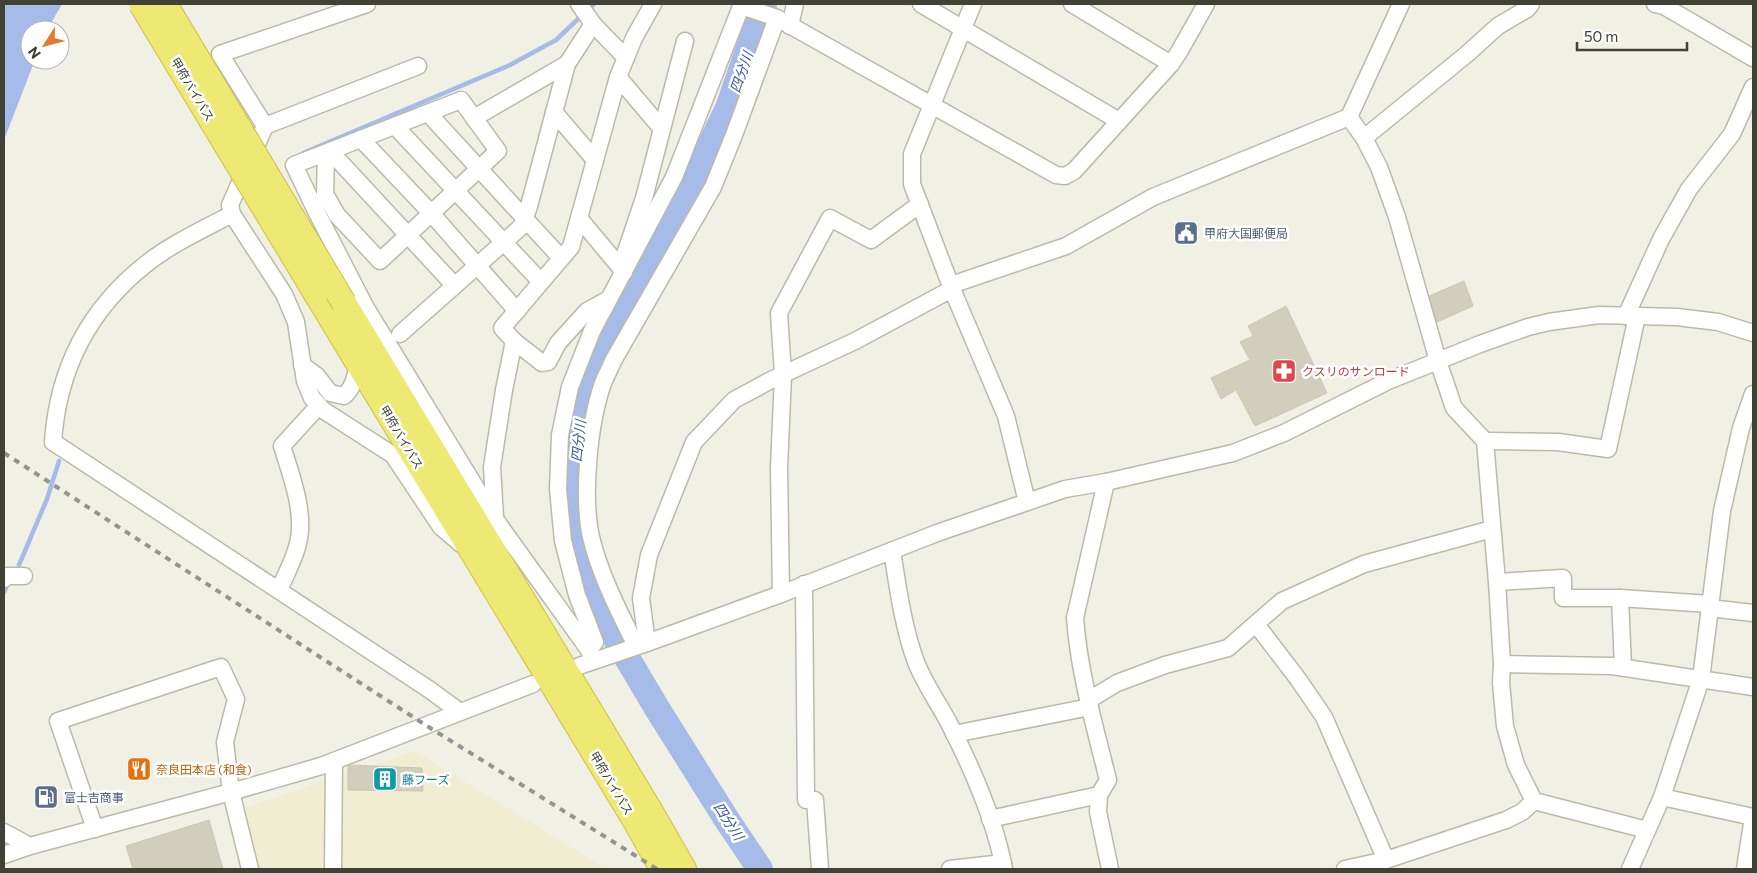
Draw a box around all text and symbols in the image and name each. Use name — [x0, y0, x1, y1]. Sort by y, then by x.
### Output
north arrow — [20, 20, 70, 70]
scale bar — [1577, 20, 1687, 52]
text: 50 m — [1584, 27, 1618, 45]
text: N — [24, 44, 44, 62]
water label: 四分川 — [726, 47, 757, 95]
street label: 甲府バイパス — [169, 55, 217, 123]
public building icon: 甲府大国郵便局 — [1173, 220, 1199, 246]
place label: 甲府大国郵便局 — [1204, 226, 1288, 240]
pharmacy icon: クスリのサンロード — [1271, 358, 1297, 384]
place label: クスリのサンロード — [1302, 364, 1410, 378]
street label: 甲府バイパス — [378, 403, 426, 471]
water label: 四分川 — [567, 417, 589, 463]
street label: 甲府バイパス — [588, 749, 636, 817]
restaurant icon: 奈良田本店 (和食) — [126, 756, 152, 782]
place label: 奈良田本店 (和食) — [156, 762, 252, 776]
building icon: 藤フーズ — [372, 766, 398, 792]
place label: 藤フーズ — [402, 772, 449, 786]
fuel station icon: 富士吉商事 — [33, 784, 59, 810]
place label: 富士吉商事 — [64, 790, 124, 804]
water label: 四分川 — [710, 799, 749, 845]

